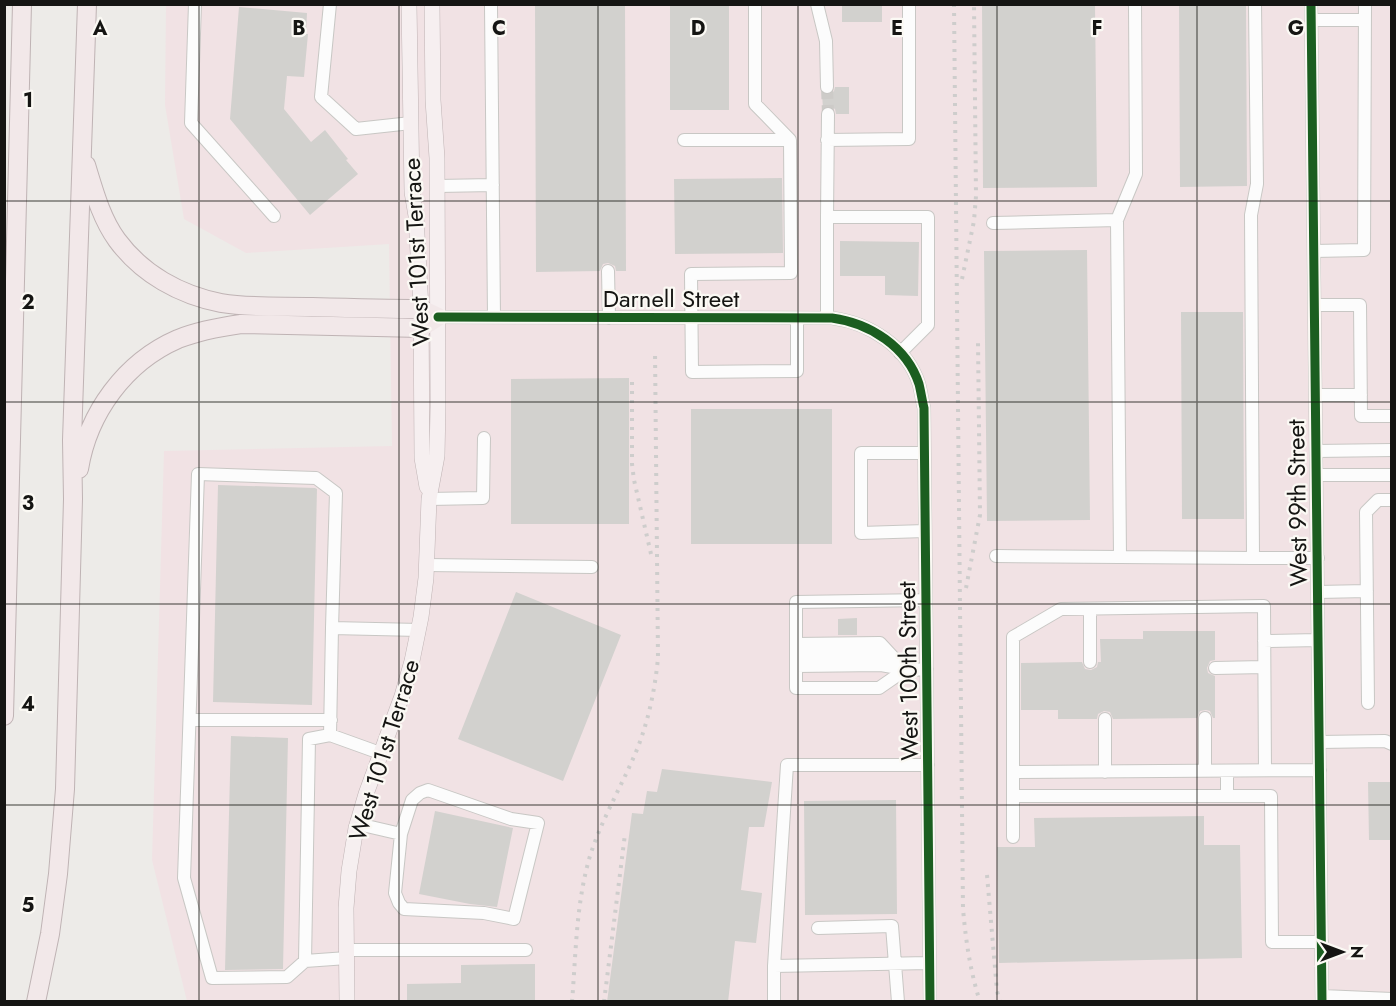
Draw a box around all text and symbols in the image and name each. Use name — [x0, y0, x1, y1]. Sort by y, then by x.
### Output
text: A — [92, 14, 108, 43]
text: B — [292, 14, 306, 43]
text: C — [492, 14, 506, 43]
text: D — [691, 14, 705, 43]
text: E — [891, 14, 903, 43]
text: F — [1091, 14, 1103, 43]
text: G — [1288, 14, 1304, 43]
text: 1 — [23, 86, 33, 115]
street label: West 101st Terrace — [394, 157, 438, 347]
street label: Darnell Street — [603, 281, 740, 316]
text: 2 — [21, 288, 35, 317]
street label: West 99th Street — [1278, 419, 1316, 587]
text: 3 — [22, 489, 34, 518]
street label: West 100th Street — [889, 581, 927, 761]
street label: West 101st Terrace — [340, 655, 428, 845]
text: 4 — [21, 690, 35, 719]
text: 5 — [22, 891, 35, 920]
north arrow — [1312, 922, 1372, 982]
text: N — [1345, 946, 1368, 958]

